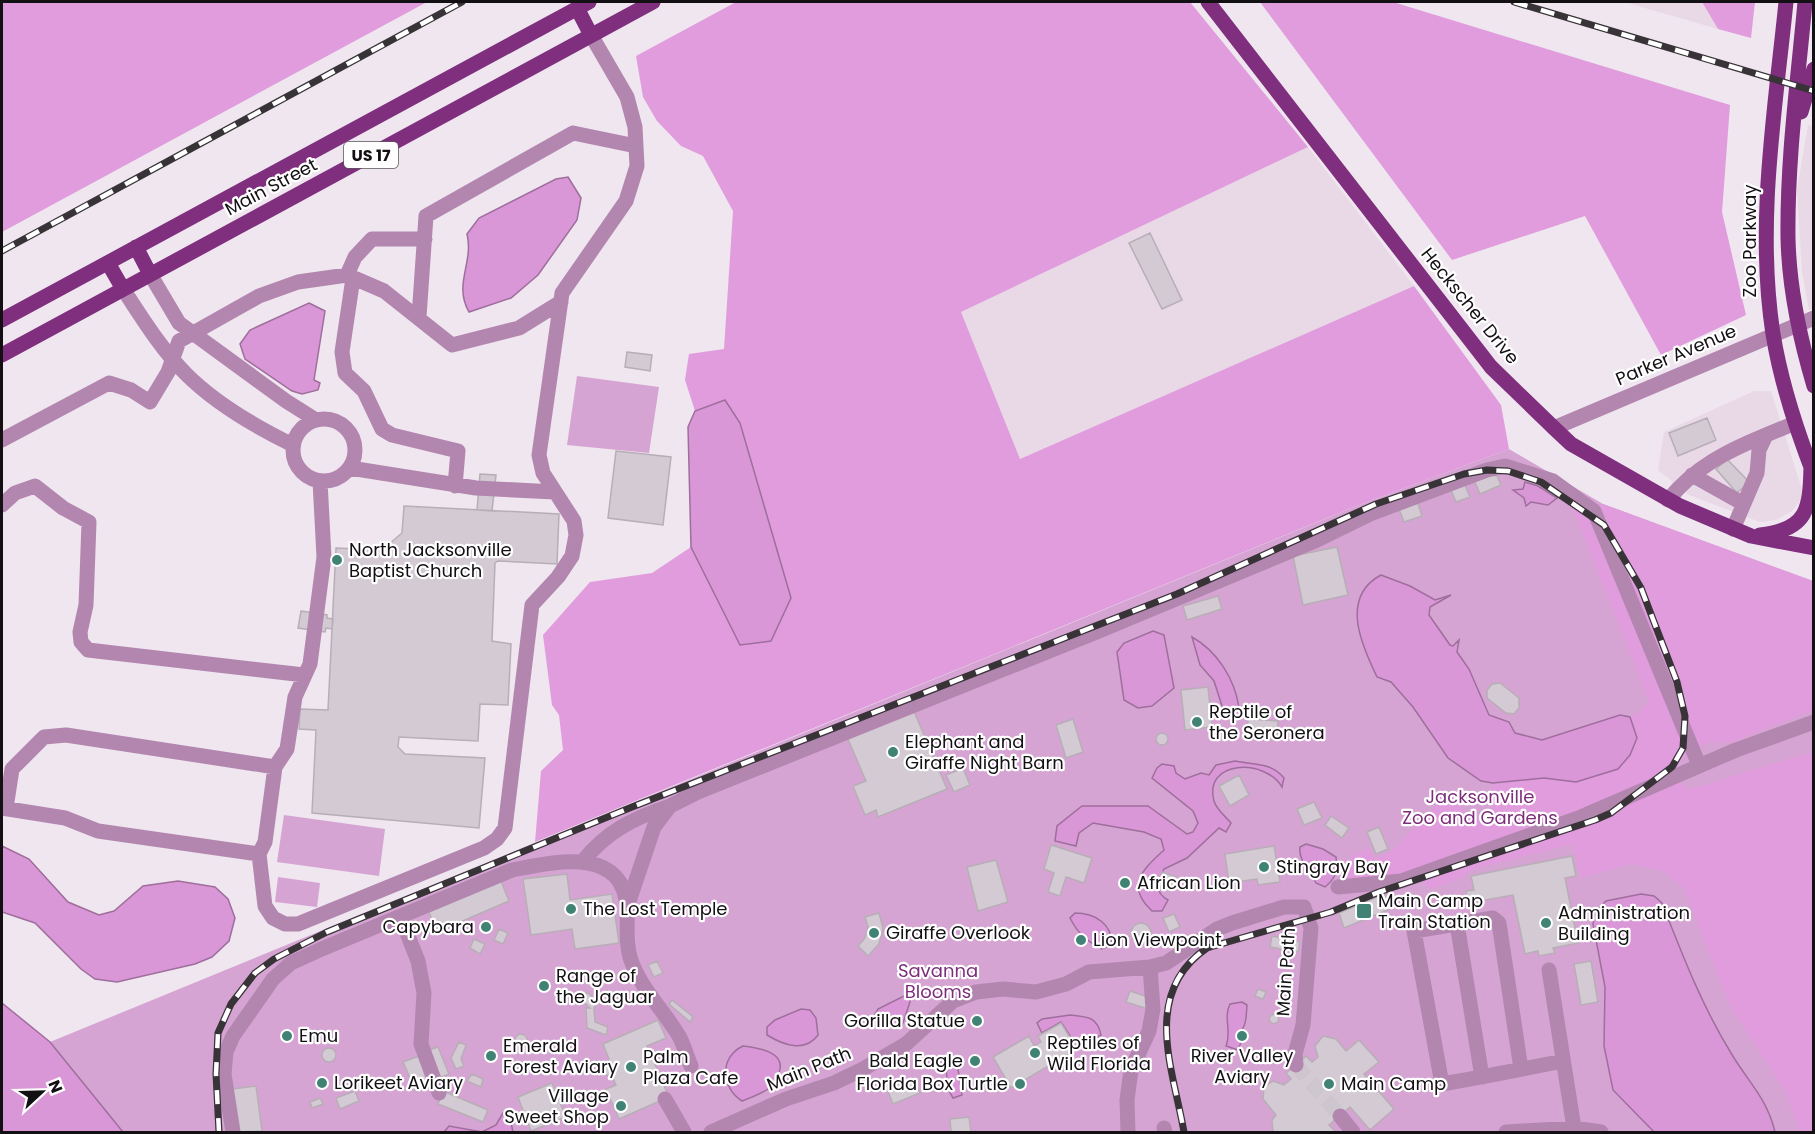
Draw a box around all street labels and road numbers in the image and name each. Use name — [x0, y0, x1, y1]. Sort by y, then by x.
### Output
road number: US 17 — [344, 142, 398, 168]
street label: Main Street — [220, 152, 321, 221]
street label: Zoo Parkway — [1737, 184, 1762, 298]
street label: Heckscher Drive — [1416, 242, 1525, 369]
street label: Parker Avenue — [1612, 318, 1740, 391]
street label: Main Path — [1270, 927, 1301, 1017]
street label: Main Path — [763, 1040, 855, 1097]

